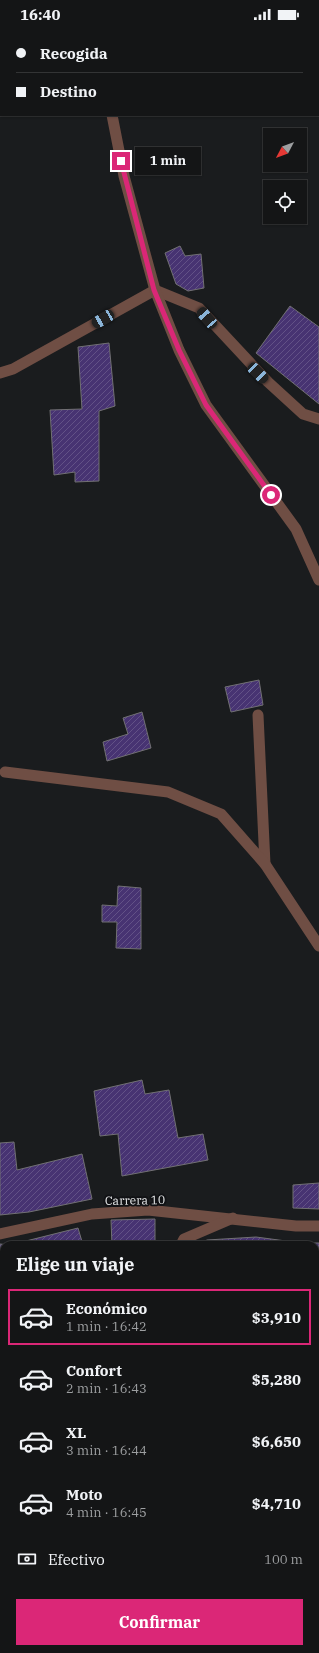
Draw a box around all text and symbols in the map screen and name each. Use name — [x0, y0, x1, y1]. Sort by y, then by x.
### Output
text: 16:40 — [20, 5, 61, 24]
text: Recogida — [40, 44, 108, 63]
text: Destino — [40, 82, 97, 101]
north arrow — [263, 128, 307, 172]
map controls — [263, 128, 307, 224]
callout: 1 min — [135, 147, 201, 175]
route end — [112, 152, 130, 170]
text: 1 min — [150, 152, 186, 169]
button: locate — [263, 180, 307, 224]
car — [195, 305, 219, 331]
car — [90, 308, 116, 330]
car — [245, 360, 271, 386]
route start — [262, 486, 280, 504]
street label: Carrera 10 — [105, 1192, 165, 1208]
text: Elige un viaje — [16, 1253, 134, 1276]
icon: car — [18, 1299, 54, 1335]
text: Económico — [66, 1299, 147, 1318]
text: $3,910 — [252, 1308, 301, 1327]
text: 1 min · 16:42 — [66, 1318, 147, 1335]
icon: car — [18, 1361, 54, 1397]
text: Confort — [66, 1361, 122, 1380]
text: $5,280 — [252, 1370, 301, 1389]
text: 2 min · 16:43 — [66, 1380, 147, 1397]
icon: car — [18, 1423, 54, 1459]
text: XL — [66, 1423, 86, 1442]
text: $6,650 — [252, 1432, 301, 1451]
text: 3 min · 16:44 — [66, 1442, 147, 1459]
icon: car — [18, 1485, 54, 1521]
text: Moto — [66, 1485, 103, 1504]
text: $4,710 — [252, 1494, 301, 1513]
text: 4 min · 16:45 — [66, 1504, 147, 1521]
icon: cash — [16, 1548, 38, 1570]
text: Efectivo — [48, 1550, 105, 1569]
text: 100 m — [264, 1551, 303, 1568]
button: Confirmar — [16, 1599, 303, 1645]

